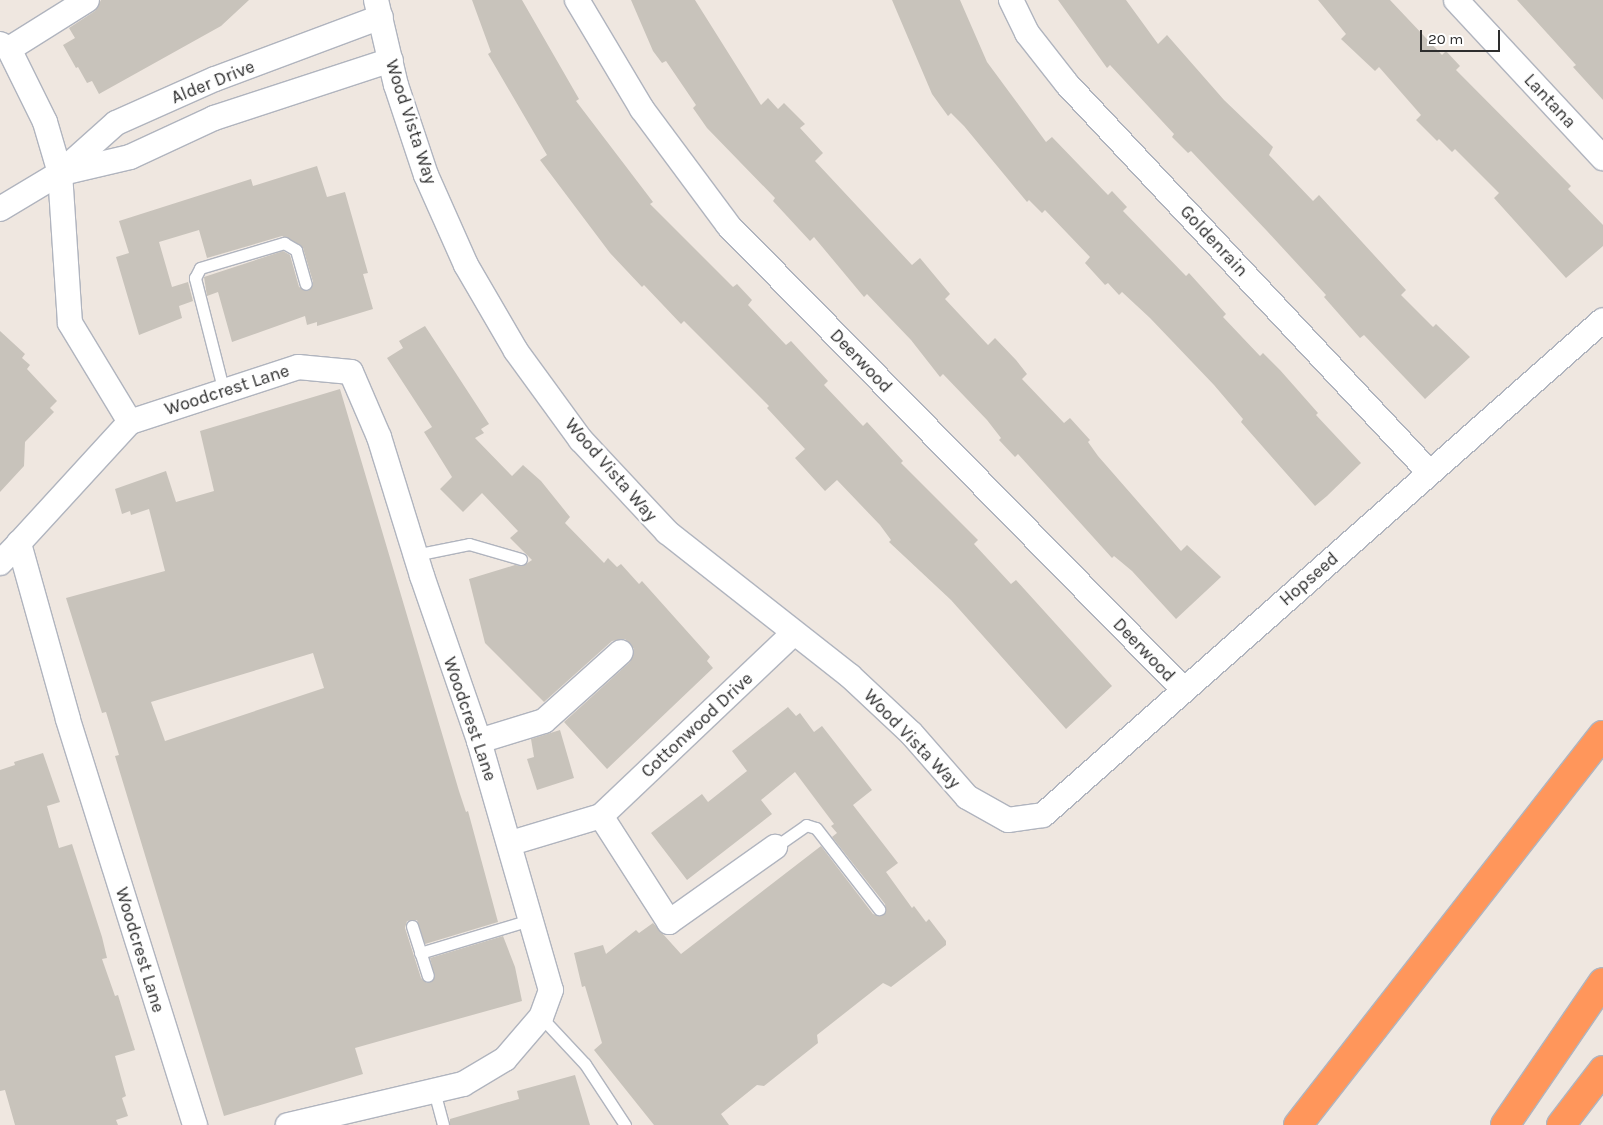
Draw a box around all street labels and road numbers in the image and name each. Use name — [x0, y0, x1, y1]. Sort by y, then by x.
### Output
street label: Alder Drive — [168, 55, 258, 109]
street label: Wood Vista Way — [381, 57, 441, 187]
street label: Lantana — [1519, 69, 1581, 133]
street label: Goldenrain — [1175, 201, 1253, 281]
street label: Deerwood — [825, 325, 897, 397]
street label: Woodcrest Lane — [162, 360, 292, 420]
street label: Wood Vista Way — [560, 414, 662, 526]
street label: Hopseed — [1275, 548, 1343, 610]
street label: Deerwood — [1108, 614, 1180, 686]
street label: Woodcrest Lane — [439, 654, 501, 784]
street label: Cottonwood Drive — [637, 668, 757, 782]
street label: Wood Vista Way — [859, 685, 965, 793]
street label: Woodcrest Lane — [111, 885, 169, 1015]

